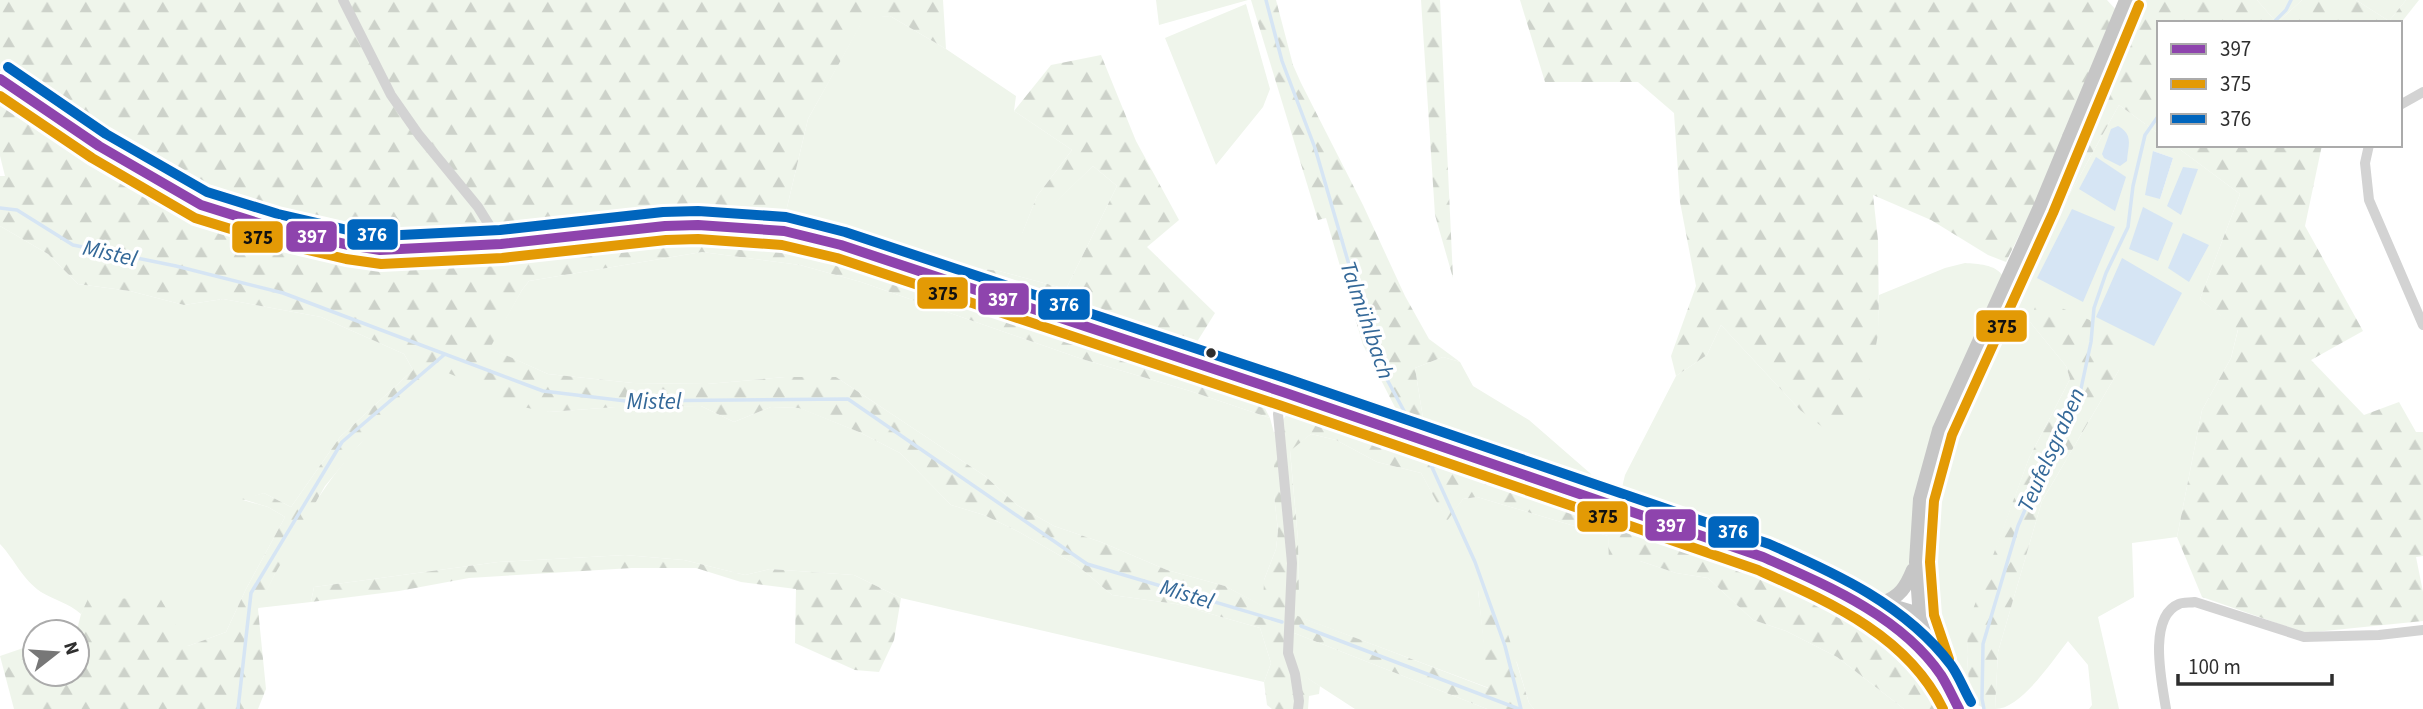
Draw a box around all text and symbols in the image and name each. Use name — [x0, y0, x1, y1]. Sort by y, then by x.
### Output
legend — [2157, 21, 2402, 147]
text: 397 — [2220, 34, 2251, 64]
text: 375 — [2220, 69, 2251, 99]
text: 376 — [2220, 104, 2251, 134]
line badge: 376 — [346, 218, 399, 251]
line badge: 375 — [231, 220, 284, 254]
line badge: 397 — [285, 220, 338, 253]
text: 376 — [357, 222, 387, 249]
text: 397 — [297, 224, 327, 251]
text: 375 — [243, 225, 273, 252]
water label: Mistel — [80, 231, 141, 275]
water label: Talmühlbach — [1331, 257, 1403, 383]
line badge: 375 — [916, 276, 969, 310]
text: 375 — [928, 281, 958, 308]
line badge: 397 — [977, 282, 1030, 316]
text: 397 — [988, 287, 1018, 314]
line badge: 376 — [1037, 288, 1091, 321]
text: 376 — [1049, 292, 1079, 319]
line badge: 375 — [1975, 309, 2028, 343]
text: 375 — [1987, 314, 2017, 341]
unlabelled marker — [1204, 346, 1218, 360]
water label: Teufelsgraben — [2009, 383, 2093, 517]
water label: Mistel — [627, 385, 682, 418]
line badge: 375 — [1576, 500, 1629, 533]
text: 375 — [1588, 504, 1618, 531]
line badge: 397 — [1644, 508, 1697, 542]
text: 397 — [1656, 513, 1686, 540]
line badge: 376 — [1707, 515, 1760, 549]
text: 376 — [1718, 519, 1748, 546]
water label: Mistel — [1156, 570, 1218, 618]
north arrow — [21, 618, 91, 688]
text: N — [56, 638, 86, 658]
scale bar — [2178, 642, 2332, 686]
text: 100 m — [2188, 652, 2241, 682]

